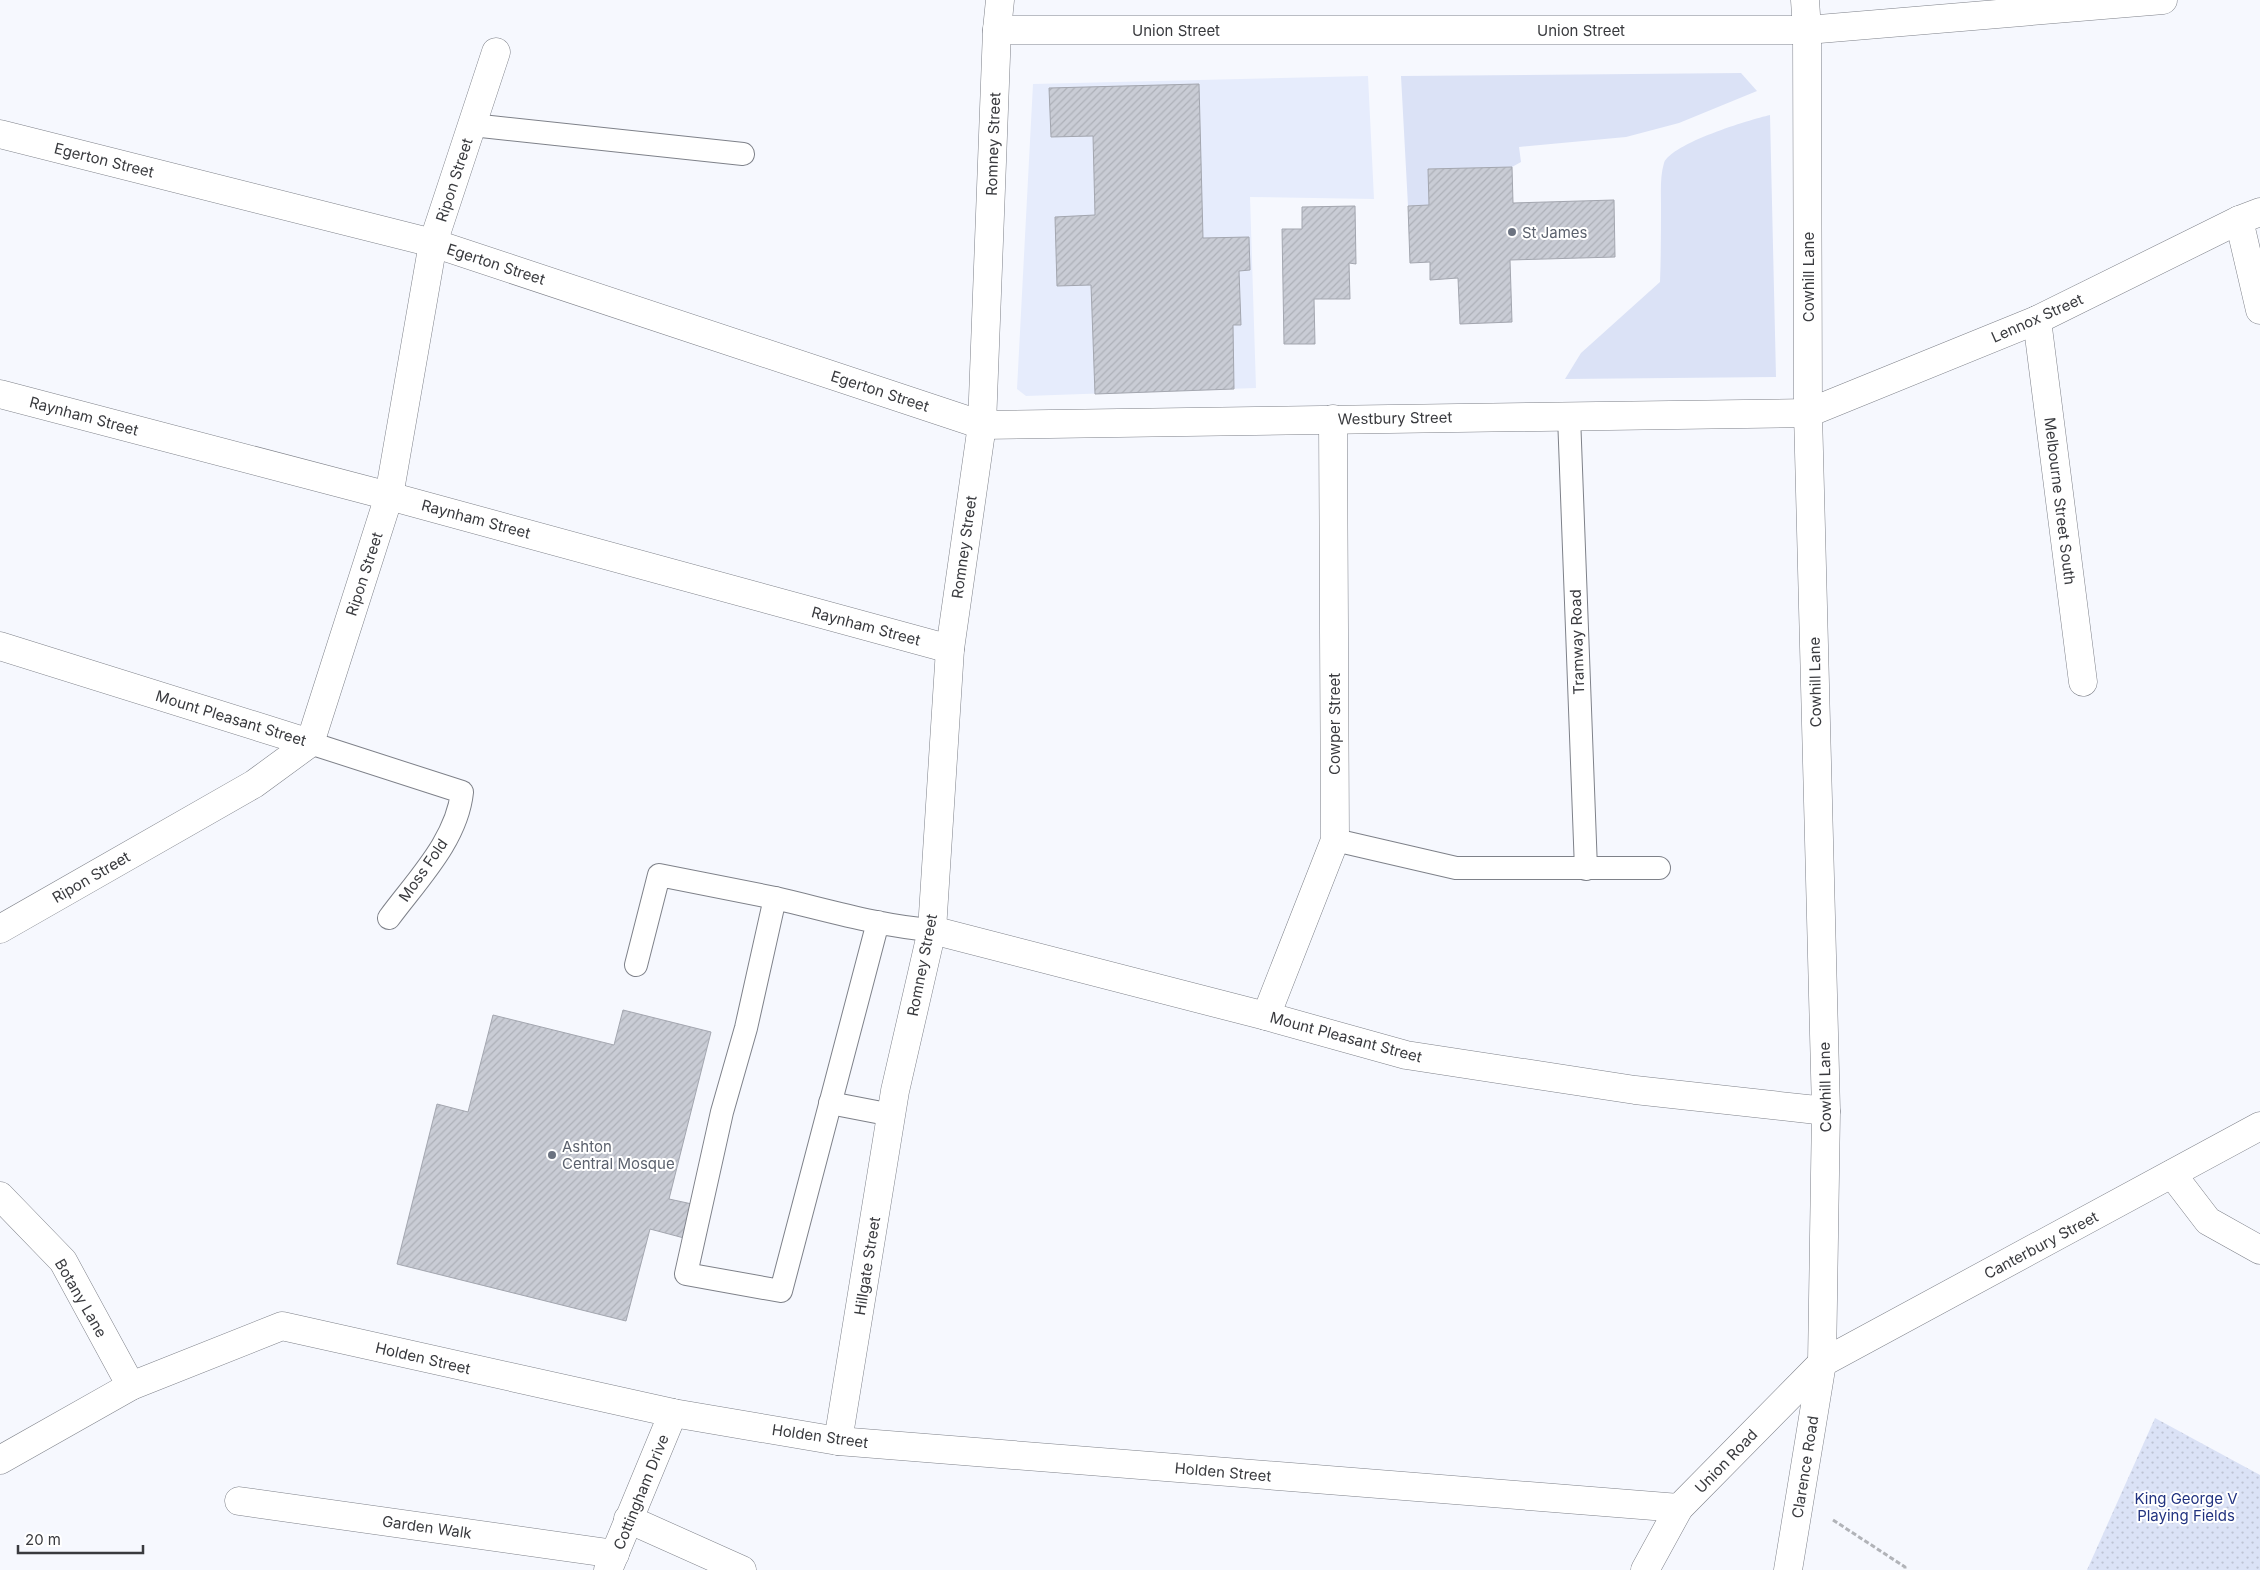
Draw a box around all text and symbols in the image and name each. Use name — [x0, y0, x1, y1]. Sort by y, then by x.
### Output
street label: Union Street — [1132, 21, 1220, 40]
street label: Union Street — [1537, 21, 1625, 40]
street label: Romney Street — [982, 92, 1004, 196]
street label: Ripon Street — [432, 136, 476, 224]
street label: Egerton Street — [52, 138, 156, 182]
place label: St James — [1522, 223, 1588, 242]
marker: St James — [1506, 226, 1518, 238]
street label: Cowhill Lane — [1799, 232, 1818, 322]
street label: Egerton Street — [445, 239, 548, 289]
street label: Lennox Street — [1988, 289, 2086, 347]
street label: Egerton Street — [829, 366, 932, 416]
street label: Raynham Street — [27, 392, 141, 440]
street label: Westbury Street — [1338, 408, 1452, 428]
street label: Melbourne Street South — [2040, 416, 2080, 586]
street label: Romney Street — [947, 494, 981, 600]
street label: Raynham Street — [419, 495, 533, 543]
street label: Ripon Street — [342, 530, 386, 618]
street label: Tramway Road — [1566, 589, 1588, 695]
street label: Raynham Street — [809, 602, 923, 650]
street label: Cowhill Lane — [1805, 637, 1825, 727]
street label: Cowper Street — [1325, 673, 1344, 775]
street label: Mount Pleasant Street — [153, 686, 309, 750]
street label: Moss Fold — [394, 835, 452, 905]
street label: Ripon Street — [49, 847, 133, 907]
street label: Romney Street — [903, 912, 941, 1018]
street label: Mount Pleasant Street — [1268, 1008, 1424, 1066]
street label: Cowhill Lane — [1815, 1042, 1835, 1132]
place label: Ashton Central Mosque — [562, 1137, 675, 1173]
marker: Ashton Central Mosque — [546, 1149, 558, 1161]
street label: Canterbury Street — [1981, 1207, 2101, 1283]
street label: Hillgate Street — [850, 1215, 884, 1317]
street label: Botany Lane — [51, 1255, 111, 1341]
street label: Holden Street — [374, 1338, 473, 1378]
street label: Clarence Road — [1788, 1414, 1822, 1520]
street label: Holden Street — [771, 1420, 869, 1452]
street label: Union Road — [1691, 1425, 1761, 1497]
street label: Cottingham Drive — [609, 1431, 673, 1553]
street label: Holden Street — [1174, 1458, 1272, 1486]
park label: King George V Playing Fields — [2134, 1489, 2238, 1525]
street label: Garden Walk — [381, 1511, 474, 1543]
scale bar — [18, 1522, 142, 1554]
text: 20 m — [25, 1530, 61, 1549]

